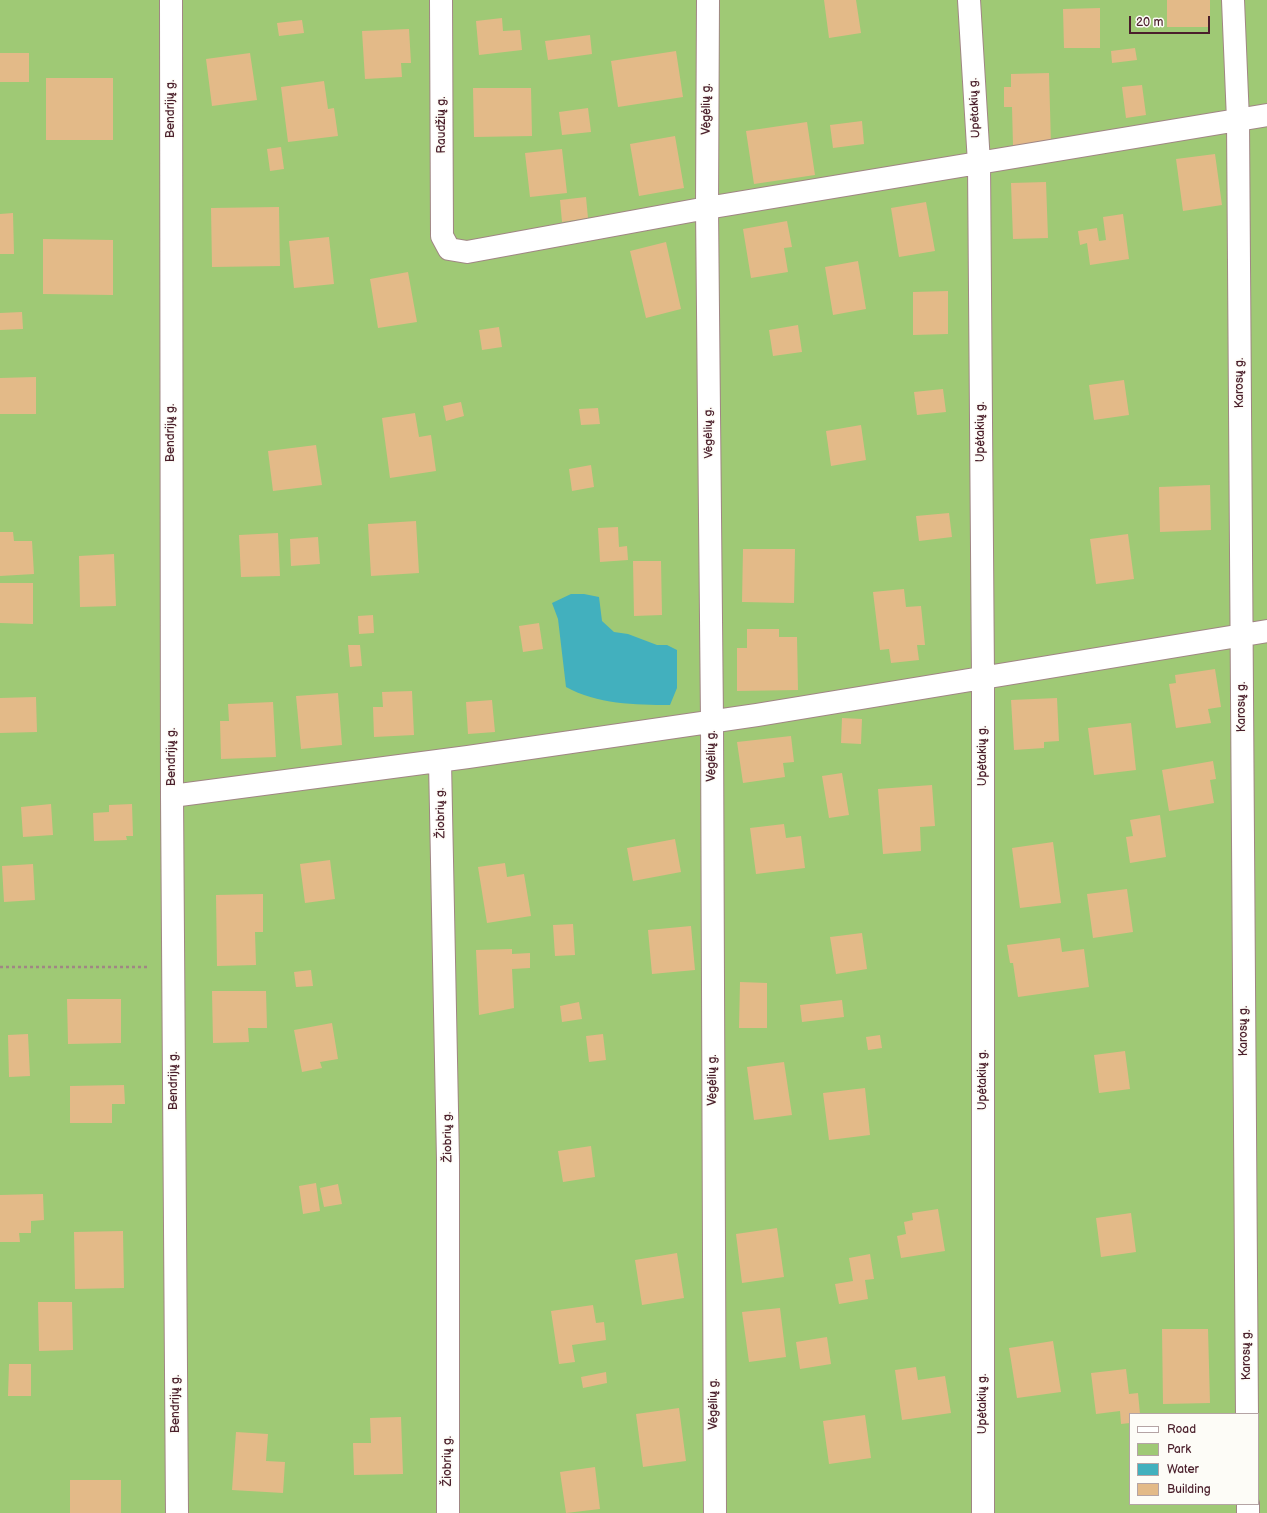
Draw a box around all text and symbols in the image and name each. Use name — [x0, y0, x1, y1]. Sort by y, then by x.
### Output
scale bar — [1131, 8, 1212, 34]
text: 20 m — [1136, 15, 1163, 30]
street label: Upėtakių g. — [966, 77, 984, 139]
street label: Bendrijų g. — [164, 80, 178, 138]
street label: Vėgėlių g. — [700, 83, 714, 135]
street label: Raudžių g. — [435, 96, 449, 154]
street label: Karosų g. — [1233, 358, 1247, 408]
street label: Upėtakių g. — [974, 402, 988, 462]
street label: Bendrijų g. — [164, 404, 178, 462]
street label: Vėgėlių g. — [701, 407, 717, 459]
street label: Karosų g. — [1235, 682, 1249, 732]
street label: Upėtakių g. — [976, 726, 990, 786]
street label: Bendrijų g. — [165, 728, 179, 786]
street label: Vėgėlių g. — [705, 730, 719, 782]
street label: Žiobrių g. — [433, 788, 449, 838]
street label: Karosų g. — [1237, 1006, 1251, 1056]
street label: Upėtakių g. — [976, 1050, 990, 1110]
street label: Bendrijų g. — [167, 1052, 181, 1110]
street label: Vėgėlių g. — [706, 1054, 720, 1106]
street label: Žiobrių g. — [440, 1112, 456, 1162]
street label: Karosų g. — [1240, 1330, 1254, 1380]
street label: Upėtakių g. — [976, 1374, 990, 1434]
street label: Bendrijų g. — [169, 1375, 183, 1433]
street label: Vėgėlių g. — [707, 1378, 721, 1430]
legend — [1129, 1413, 1259, 1505]
text: Road — [1167, 1422, 1196, 1437]
street label: Žiobrių g. — [441, 1436, 455, 1486]
text: Park — [1167, 1442, 1191, 1457]
text: Water — [1167, 1462, 1199, 1477]
text: Building — [1167, 1482, 1211, 1497]

